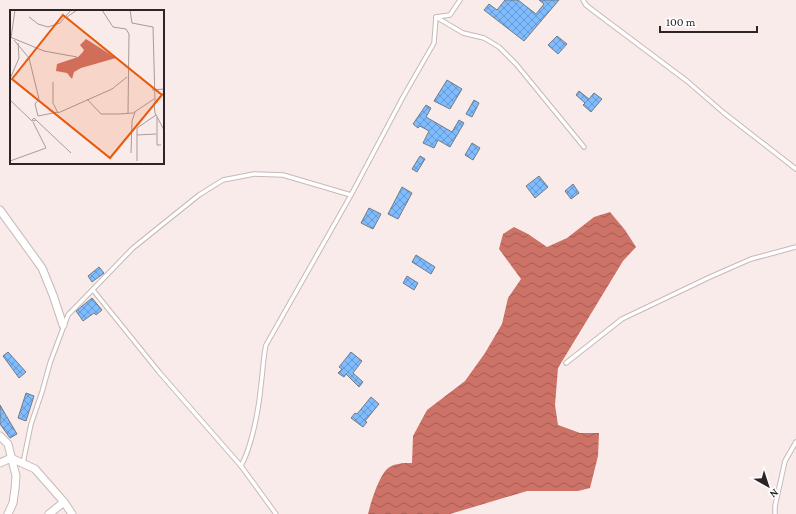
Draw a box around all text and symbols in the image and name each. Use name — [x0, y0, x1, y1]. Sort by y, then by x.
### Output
scale bar — [660, 8, 757, 34]
inset map — [10, 10, 164, 164]
text: 100 m — [666, 15, 696, 29]
north arrow — [748, 466, 788, 506]
text: N — [767, 487, 781, 501]

